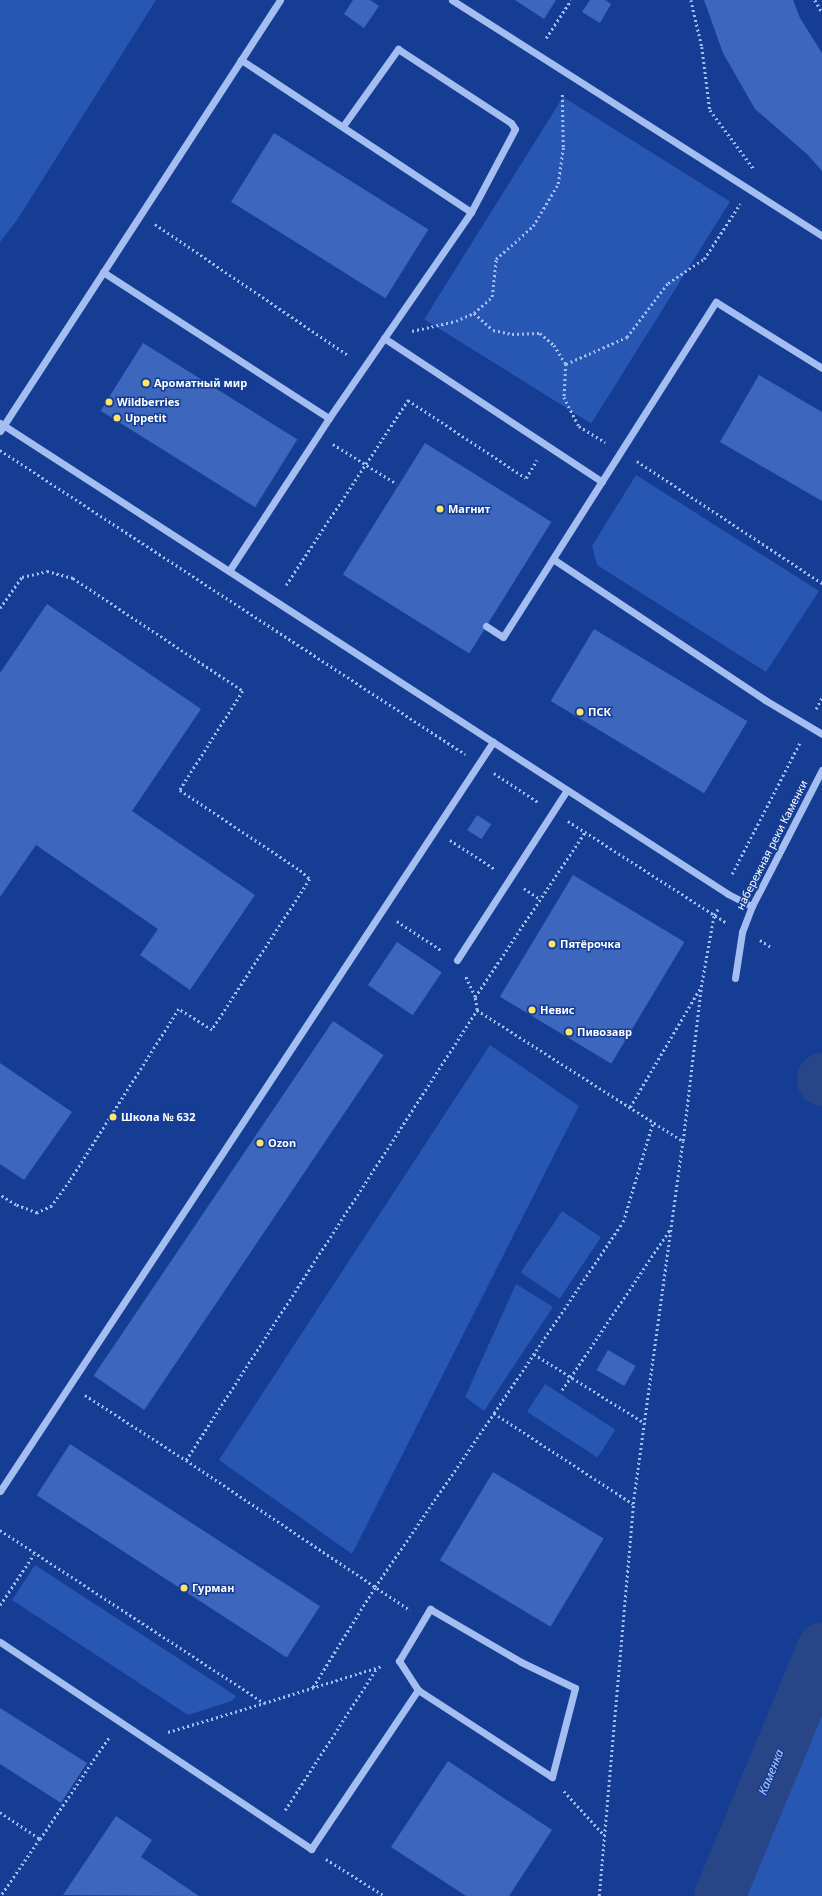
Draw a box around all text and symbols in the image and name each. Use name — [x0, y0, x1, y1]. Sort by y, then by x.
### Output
place label: Ароматный мир — [154, 376, 247, 390]
marker: Ароматный мир — [141, 378, 151, 388]
place label: Wildberries — [117, 395, 180, 409]
marker: Wildberries — [104, 397, 114, 407]
place label: Uppetit — [125, 411, 167, 425]
marker: Uppetit — [112, 413, 122, 423]
place label: Магнит — [448, 502, 490, 516]
marker: Магнит — [435, 504, 445, 514]
place label: ПСК — [588, 705, 611, 719]
marker: ПСК — [575, 707, 585, 717]
street label: набережная реки Каменки — [734, 778, 810, 912]
place label: Пятёрочка — [560, 937, 621, 951]
marker: Пятёрочка — [547, 939, 557, 949]
place label: Невис — [540, 1003, 575, 1017]
marker: Невис — [527, 1005, 537, 1015]
place label: Пивозавр — [577, 1025, 632, 1039]
marker: Пивозавр — [564, 1027, 574, 1037]
place label: Школа № 632 — [121, 1110, 195, 1124]
marker: Школа № 632 — [108, 1112, 118, 1122]
place label: Ozon — [268, 1136, 296, 1150]
marker: Ozon — [255, 1138, 265, 1148]
place label: Гурман — [192, 1581, 234, 1595]
marker: Гурман — [179, 1583, 189, 1593]
water label: Каменка — [755, 1747, 787, 1797]

